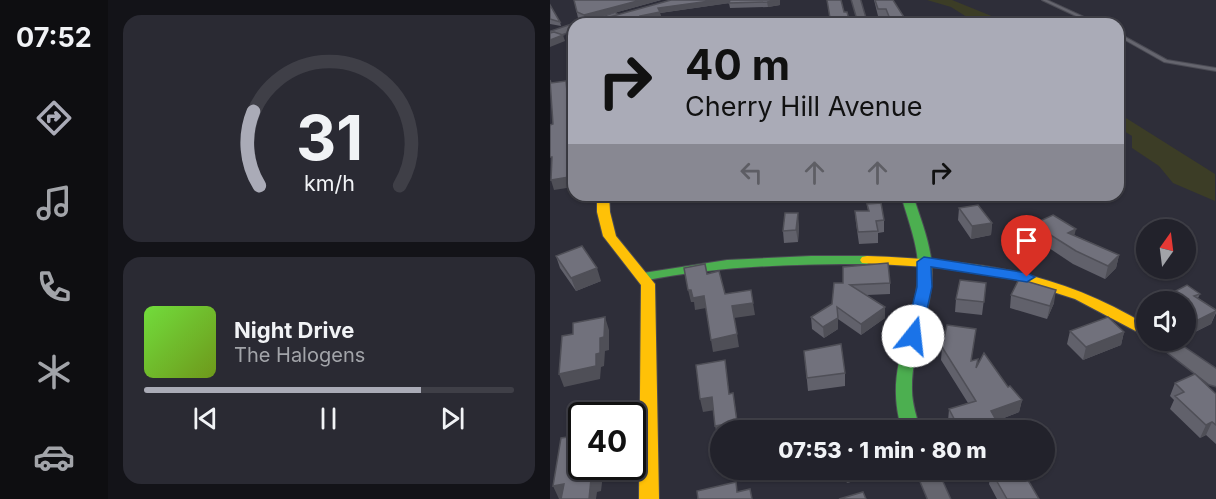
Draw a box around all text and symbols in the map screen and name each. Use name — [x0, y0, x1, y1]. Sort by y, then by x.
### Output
text: 07:52 — [16, 21, 92, 54]
text: 40 m — [685, 39, 790, 90]
icon: right — [586, 42, 664, 120]
text: Cherry Hill Avenue — [685, 90, 923, 123]
icon: directions — [33, 97, 75, 139]
text: 31 — [295, 100, 363, 175]
icon: left — [735, 156, 768, 189]
icon: ahead — [798, 156, 831, 189]
icon: ahead — [861, 156, 894, 189]
icon: right — [924, 156, 957, 189]
text: km/h — [304, 170, 354, 196]
icon: music — [33, 182, 75, 224]
pin — [1001, 215, 1052, 277]
north arrow — [1136, 219, 1196, 279]
map controls — [1136, 219, 1196, 351]
icon: arrive — [1010, 224, 1043, 257]
icon: phone — [33, 266, 75, 308]
button: sound — [1136, 291, 1196, 351]
position arrow — [881, 304, 945, 368]
text: Night Drive — [234, 317, 354, 343]
text: The Halogens — [234, 343, 365, 367]
icon: climate — [33, 351, 75, 393]
icon: previous — [189, 402, 222, 435]
icon: pause — [312, 402, 345, 435]
icon: next — [436, 402, 469, 435]
speed limit sign: 40 — [568, 402, 646, 480]
icon: car — [33, 436, 75, 478]
text: 07:53 · 1 min · 80 m — [778, 437, 987, 463]

